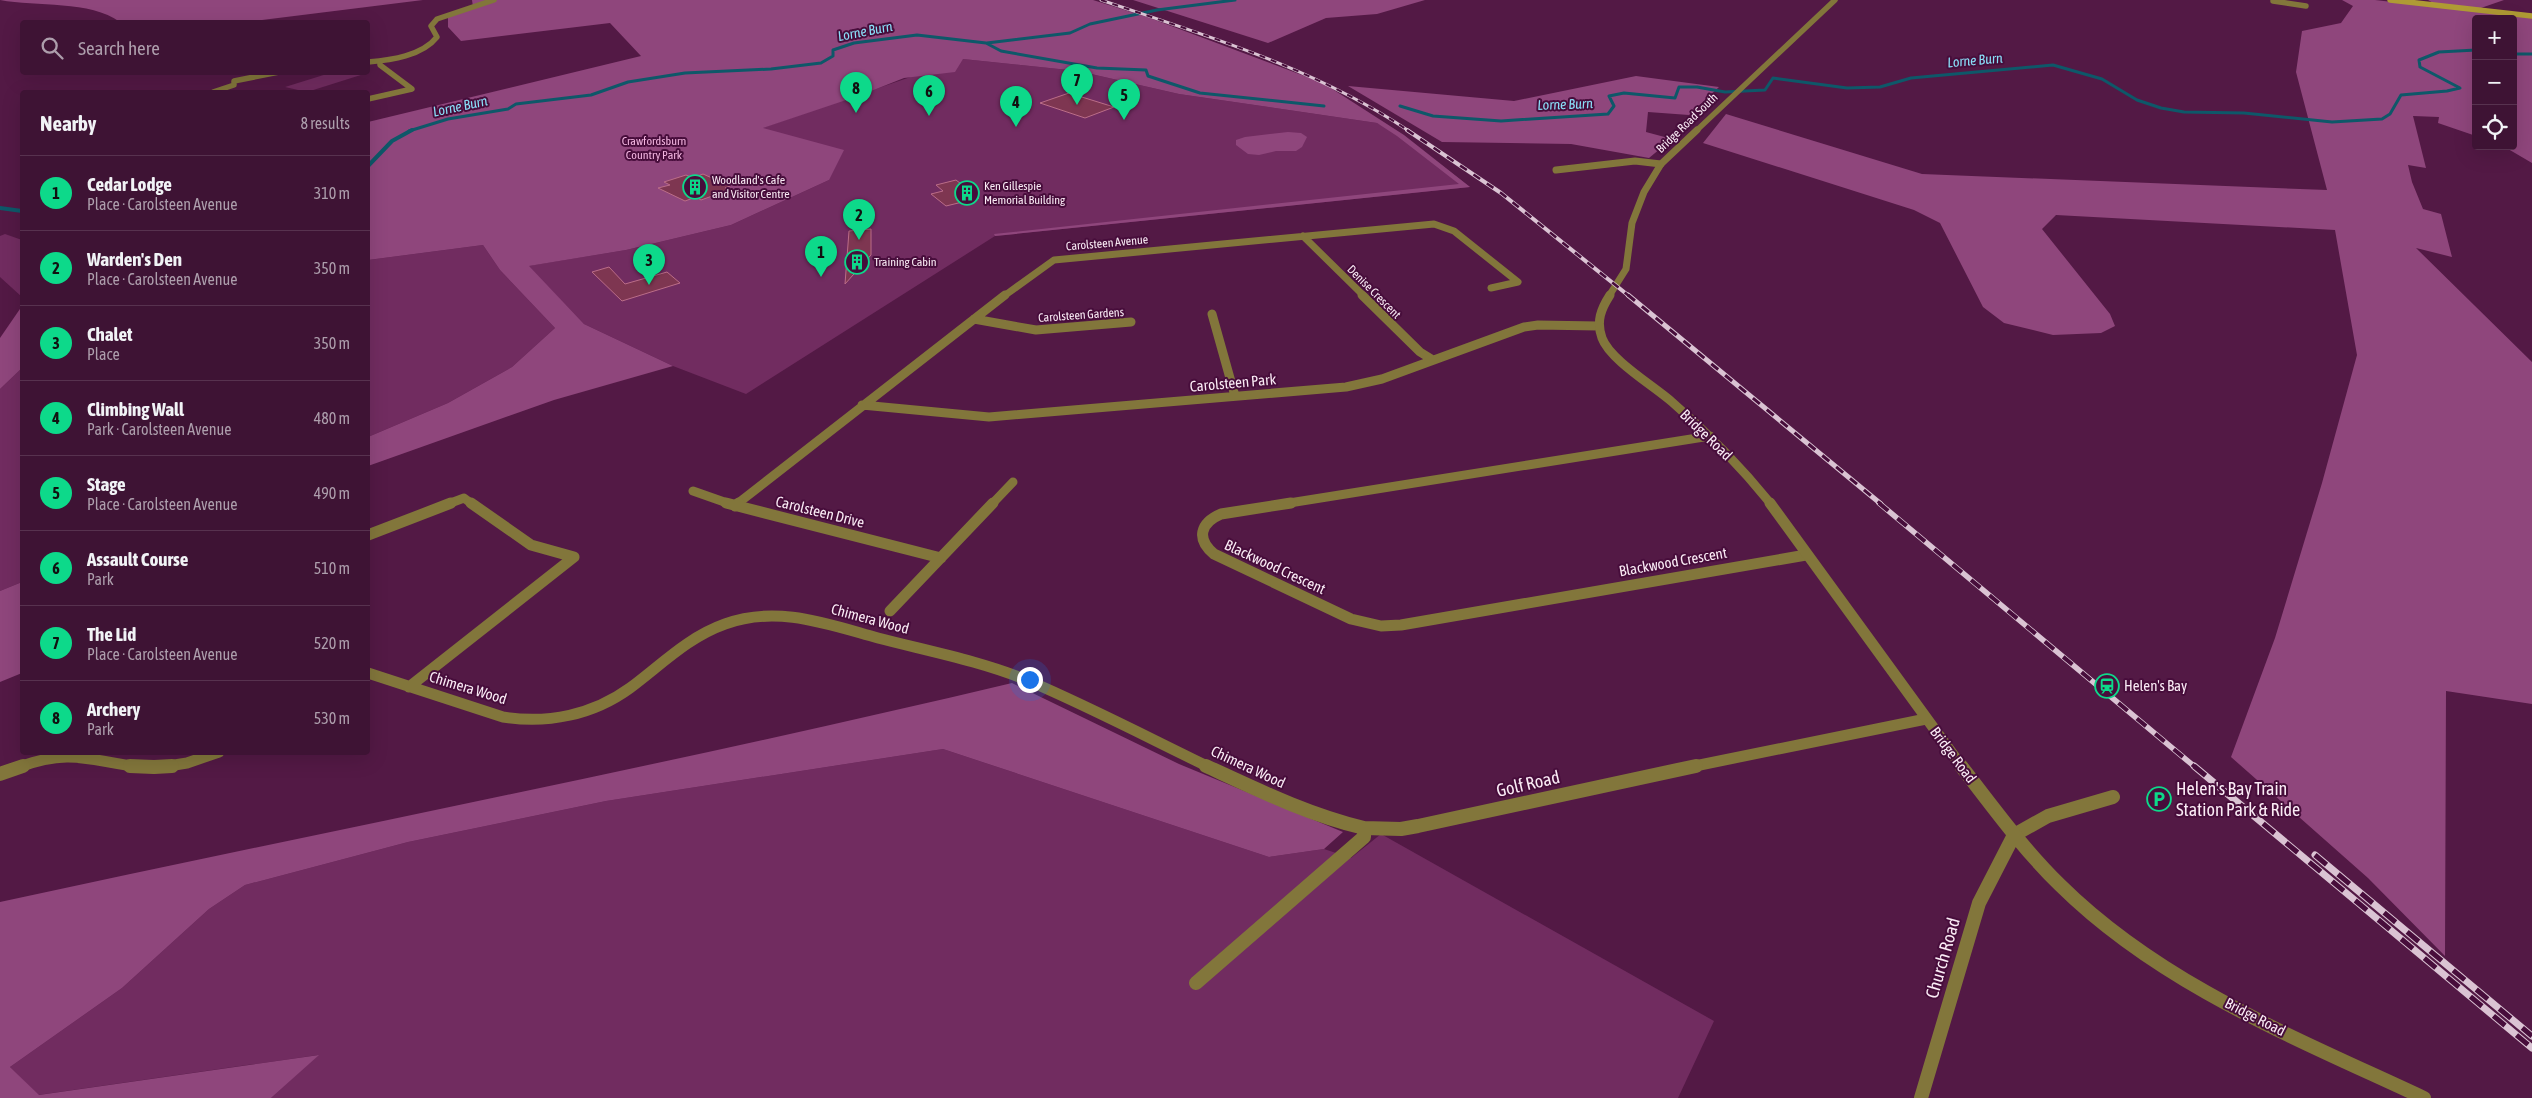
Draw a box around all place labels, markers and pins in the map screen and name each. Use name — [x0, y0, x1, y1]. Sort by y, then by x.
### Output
pin: 7 — [1061, 64, 1093, 105]
pin: 8 — [840, 72, 872, 113]
pin: 6 — [913, 75, 945, 116]
pin: 5 — [1108, 79, 1140, 120]
pin: 4 — [1000, 86, 1032, 127]
place label: Woodland's Cafe and Visitor Centre — [712, 173, 790, 201]
building icon: Woodland's Cafe and Visitor Centre — [682, 174, 708, 200]
place label: Ken Gillespie Memorial Building — [984, 179, 1066, 207]
building icon: Ken Gillespie Memorial Building — [954, 180, 980, 206]
pin: 2 — [843, 199, 875, 240]
pin: 1 — [805, 236, 837, 277]
pin: 3 — [633, 244, 665, 285]
building icon: Training Cabin — [844, 249, 870, 275]
place label: Training Cabin — [874, 255, 937, 269]
station icon: Helen's Bay — [2094, 673, 2120, 699]
place label: Helen's Bay — [2124, 677, 2187, 694]
place label: Helen's Bay Train Station Park & Ride — [2176, 778, 2300, 820]
parking icon: Helen's Bay Train Station Park & Ride — [2146, 786, 2172, 812]

